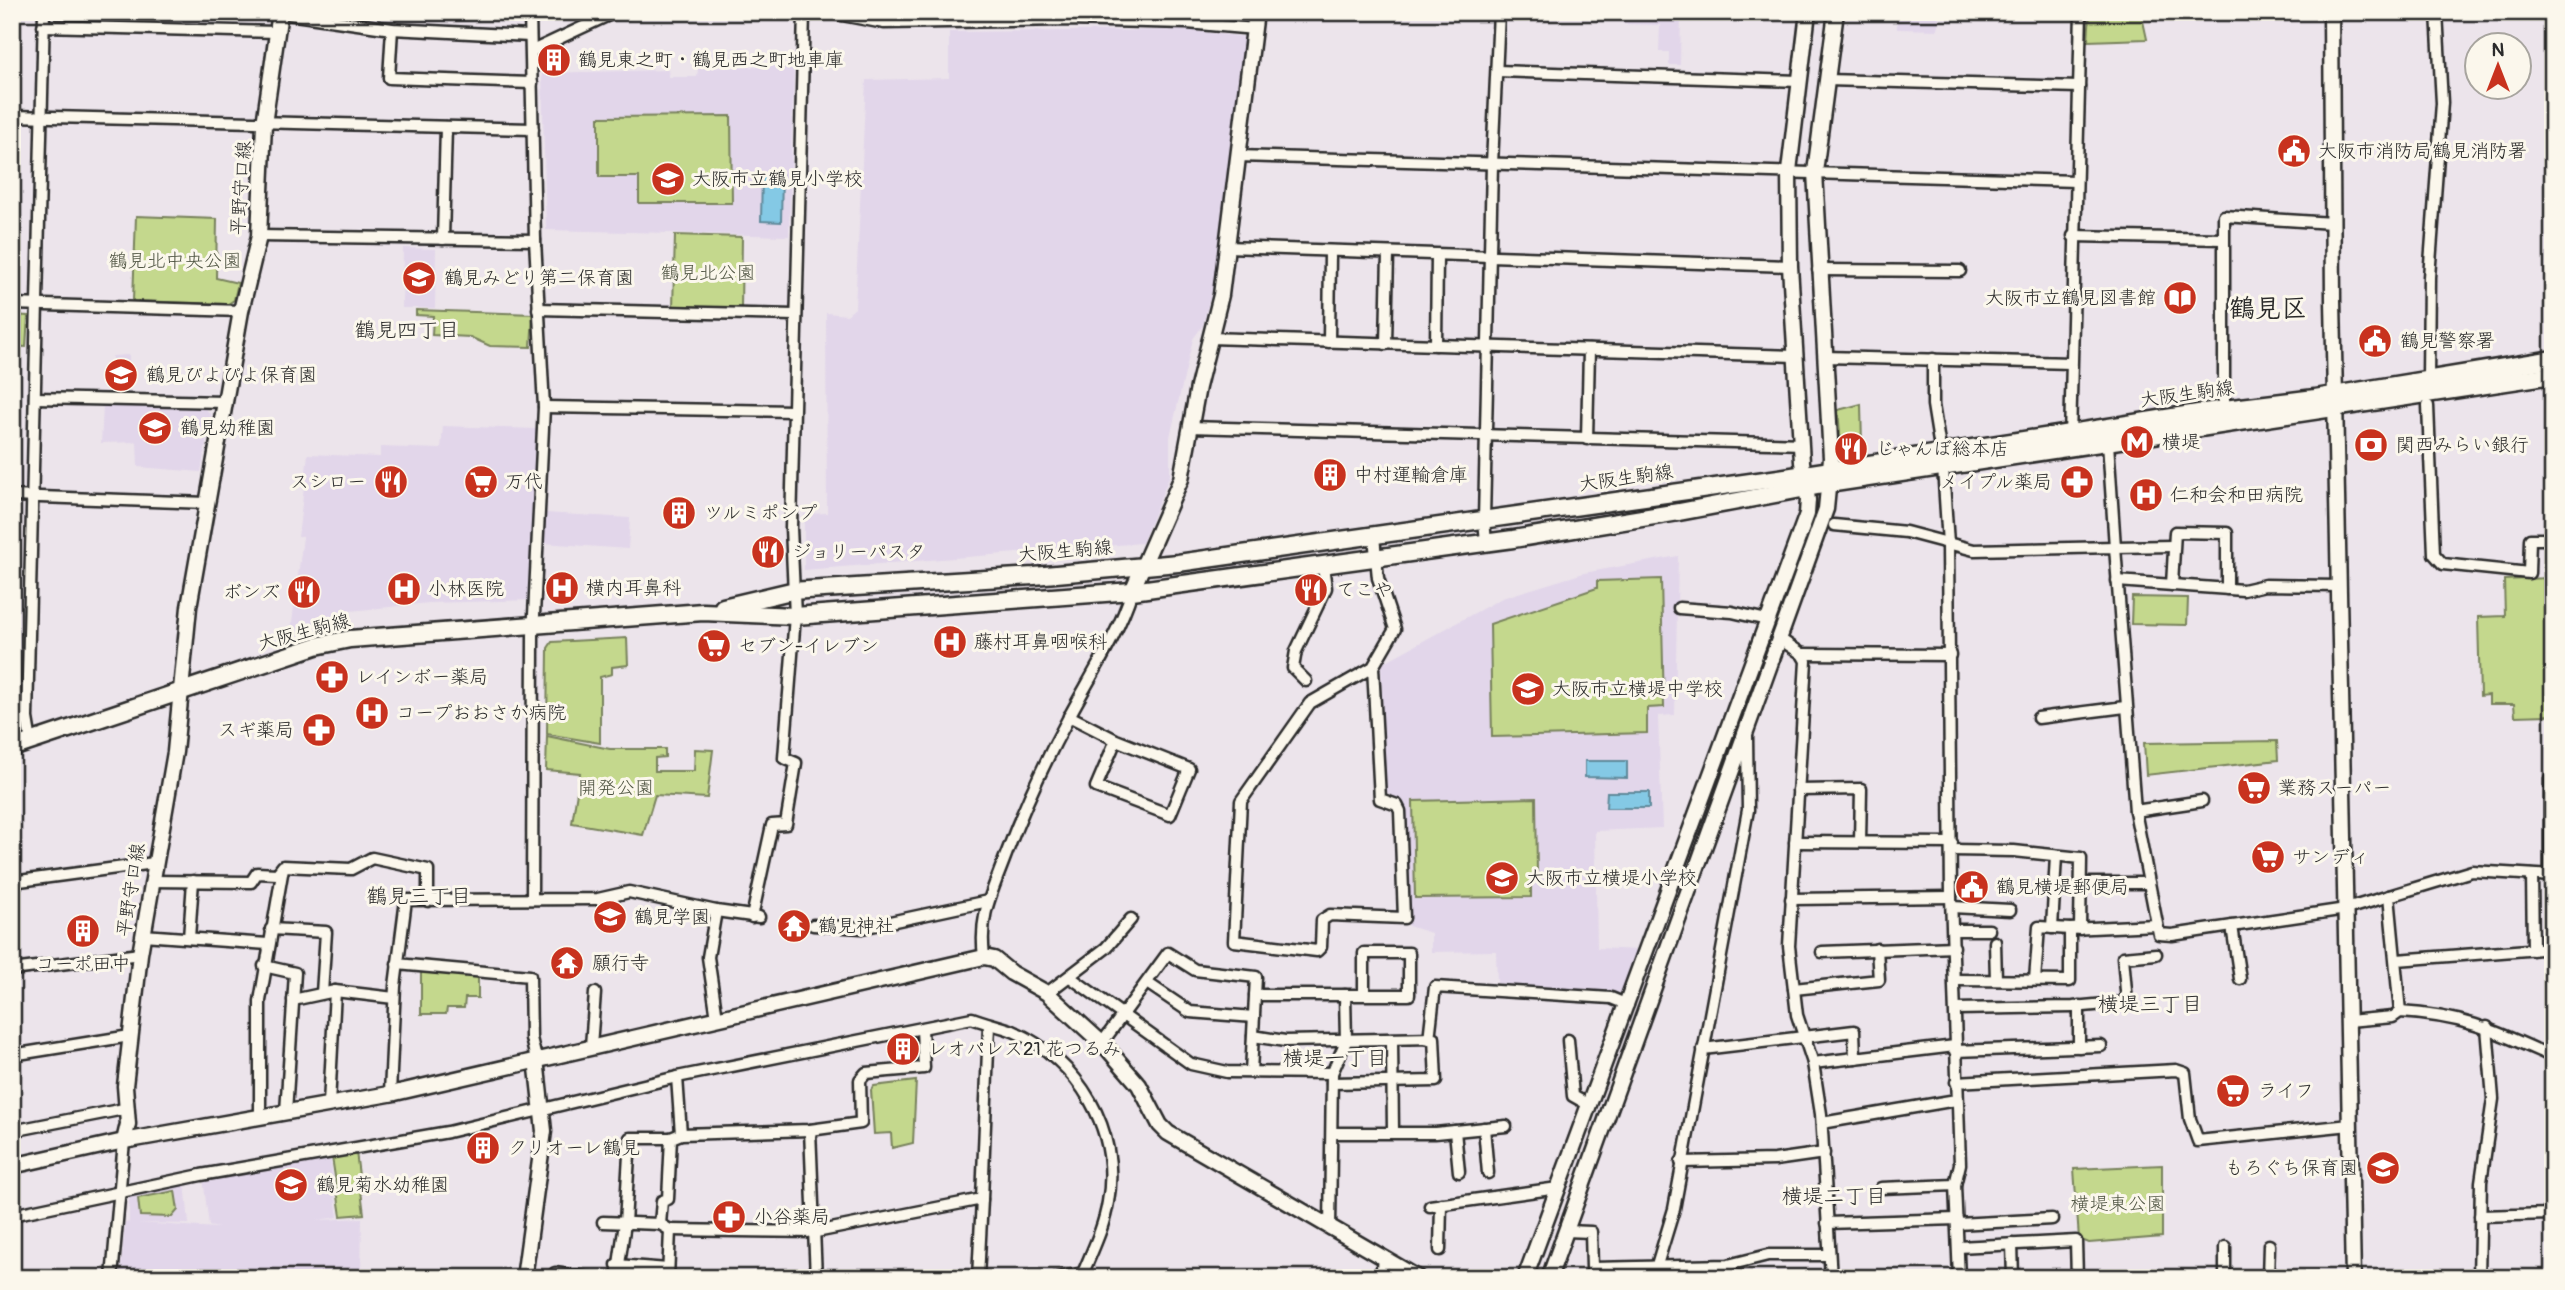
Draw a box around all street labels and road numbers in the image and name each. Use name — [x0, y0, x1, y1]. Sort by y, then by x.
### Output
street label: 平野守口線 — [226, 140, 256, 236]
street label: 大阪生駒線 — [2138, 376, 2236, 412]
street label: 大阪生駒線 — [1577, 460, 1675, 496]
street label: 大阪生駒線 — [1017, 535, 1113, 567]
street label: 大阪生駒線 — [255, 608, 353, 656]
street label: 平野守口線 — [112, 841, 150, 939]

